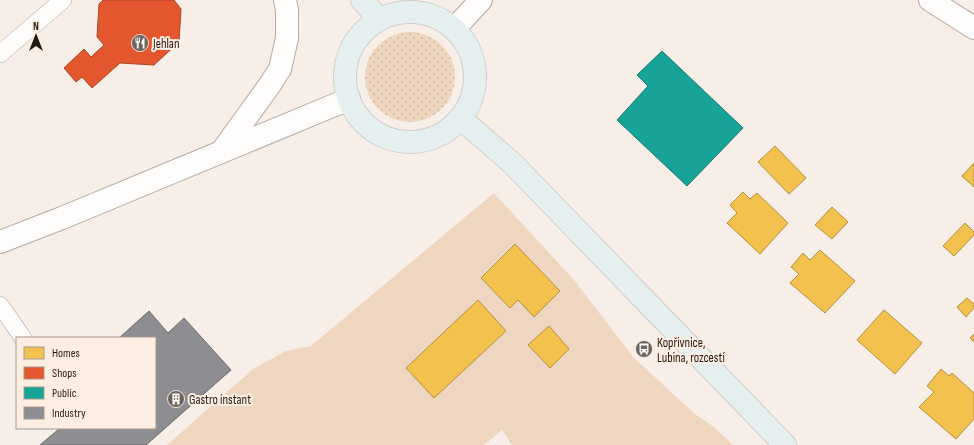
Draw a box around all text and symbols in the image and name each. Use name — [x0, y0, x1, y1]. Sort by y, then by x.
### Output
north arrow — [16, 16, 56, 56]
text: N — [33, 20, 39, 33]
restaurant icon: Jehlan — [130, 33, 150, 53]
place label: Jehlan — [152, 36, 179, 52]
place label: Kopřivnice, Lubina, rozcestí — [657, 335, 725, 366]
legend — [16, 337, 156, 429]
bus stop icon: Kopřivnice, Lubina, rozcestí — [634, 339, 654, 359]
text: Homes — [52, 346, 80, 361]
text: Shops — [52, 366, 77, 381]
text: Public — [52, 386, 77, 401]
building icon: Gastro instant — [166, 389, 186, 409]
place label: Gastro instant — [189, 392, 251, 408]
text: Industry — [52, 406, 86, 421]

